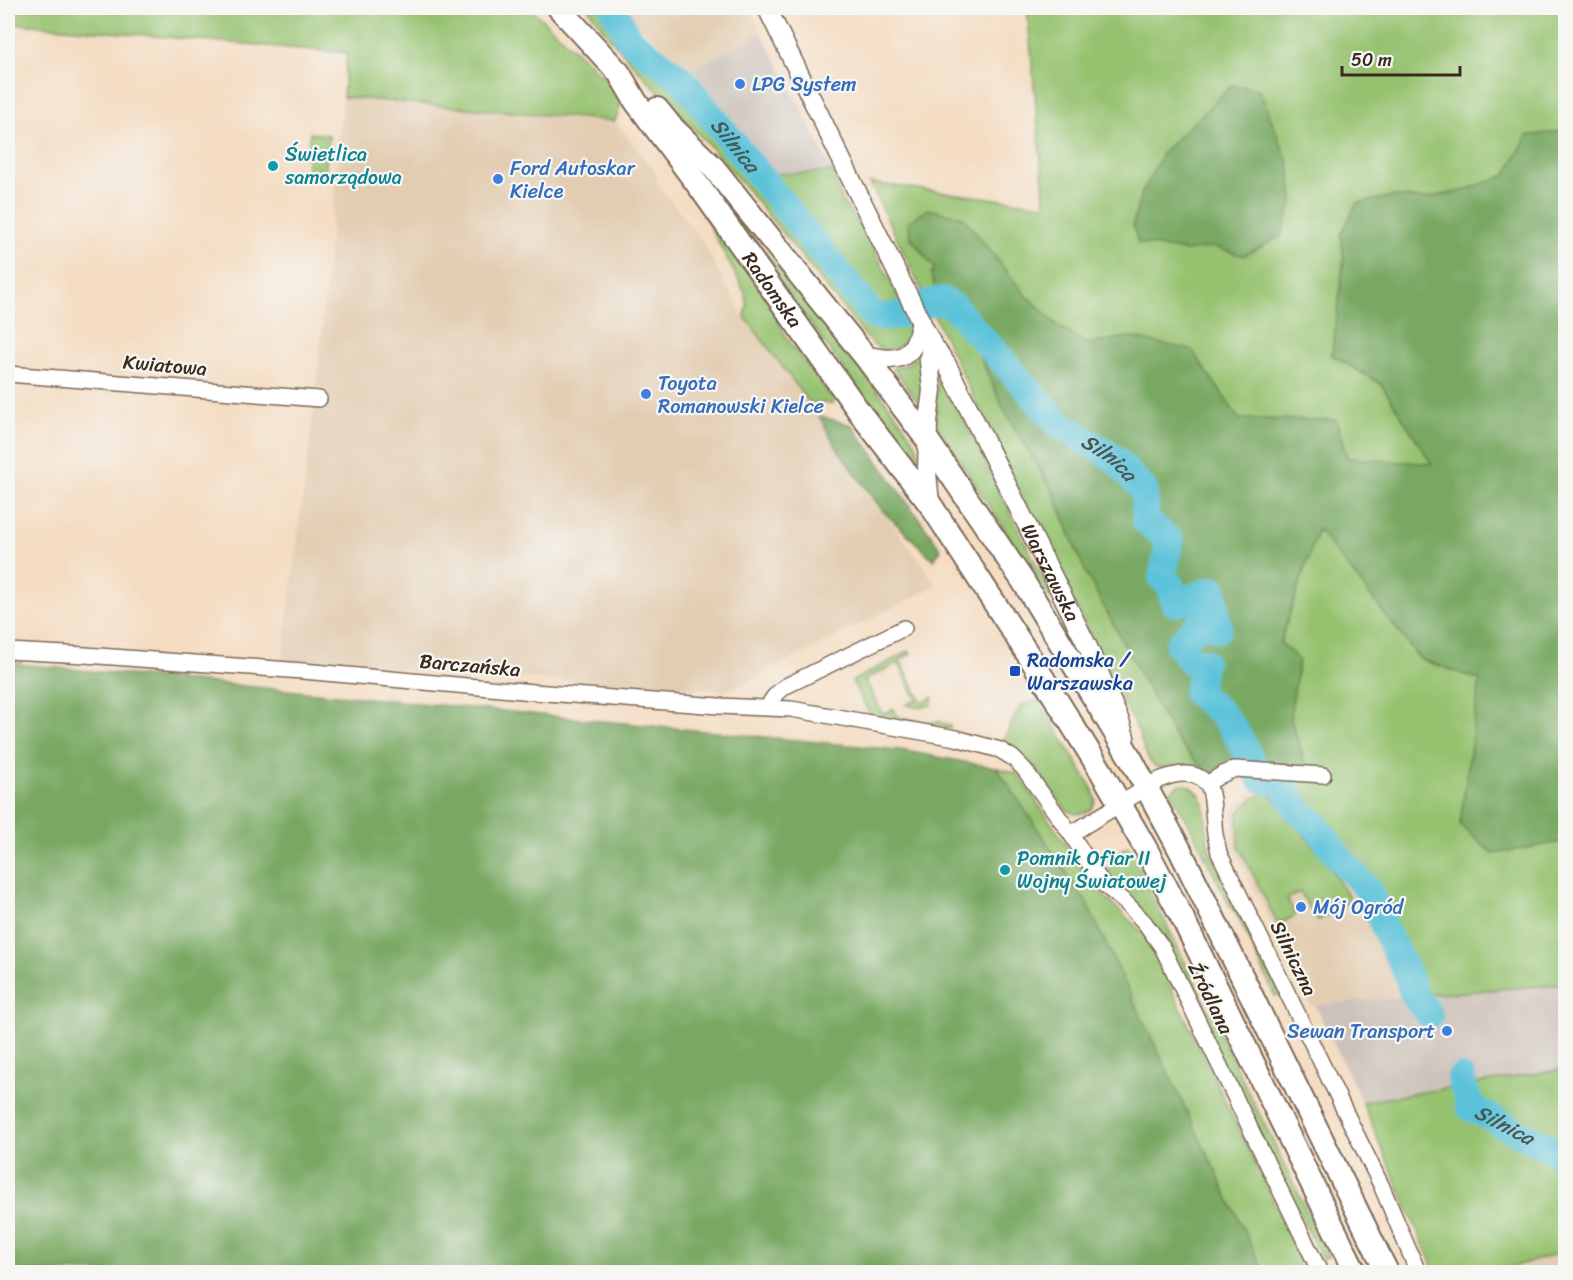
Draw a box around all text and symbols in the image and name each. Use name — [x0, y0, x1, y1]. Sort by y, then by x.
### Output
scale bar — [1342, 39, 1460, 77]
text: 50 m — [1351, 44, 1392, 76]
place label: LPG System — [752, 67, 856, 102]
marker: LPG System — [733, 77, 747, 91]
water label: Silnica — [700, 109, 771, 184]
place label: Świetlica samorządowa — [284, 137, 402, 195]
place label: Ford Autoskar Kielce — [510, 151, 636, 209]
marker: Świetlica samorządowa — [266, 159, 280, 173]
marker: Ford Autoskar Kielce — [491, 172, 505, 186]
street label: Radomska — [733, 244, 812, 335]
street label: Kwiatowa — [122, 344, 208, 387]
place label: Toyota Romanowski Kielce — [658, 366, 824, 424]
marker: Toyota Romanowski Kielce — [639, 387, 653, 401]
water label: Silnica — [1073, 423, 1148, 493]
street label: Warszawska — [1011, 517, 1090, 628]
place label: Radomska / Warszawska — [1027, 643, 1133, 701]
street label: Barczańska — [418, 644, 522, 687]
marker: Radomska / Warszawska — [1008, 664, 1022, 678]
place label: Pomnik Ofiar II Wojny Światowej — [1017, 841, 1167, 899]
marker: Pomnik Ofiar II Wojny Światowej — [998, 863, 1012, 877]
place label: Mój Ogród — [1313, 890, 1405, 925]
marker: Mój Ogród — [1294, 900, 1308, 914]
street label: Silniczna — [1260, 914, 1327, 1002]
street label: Źródlana — [1178, 956, 1244, 1042]
place label: Sewan Transport — [1287, 1014, 1435, 1049]
marker: Sewan Transport — [1440, 1024, 1454, 1038]
water label: Silnica — [1467, 1093, 1543, 1157]

